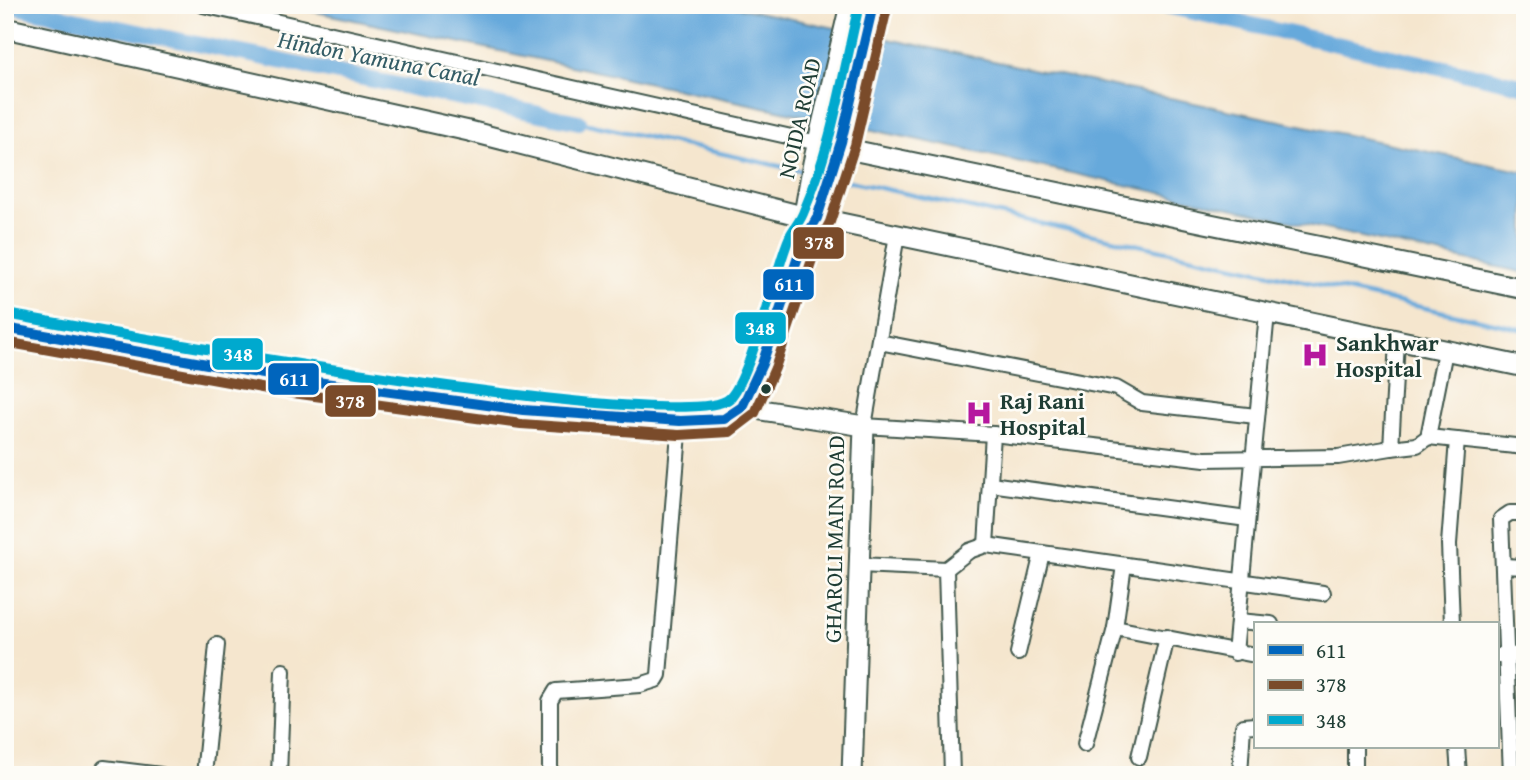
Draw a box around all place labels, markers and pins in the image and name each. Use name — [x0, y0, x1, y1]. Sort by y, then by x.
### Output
place label: Sankhwar Hospital — [1336, 326, 1439, 385]
hospital icon: Sankhwar Hospital — [1300, 340, 1330, 370]
unlabelled marker — [759, 382, 773, 396]
place label: Raj Rani Hospital — [1000, 384, 1086, 443]
hospital icon: Raj Rani Hospital — [964, 398, 994, 428]

